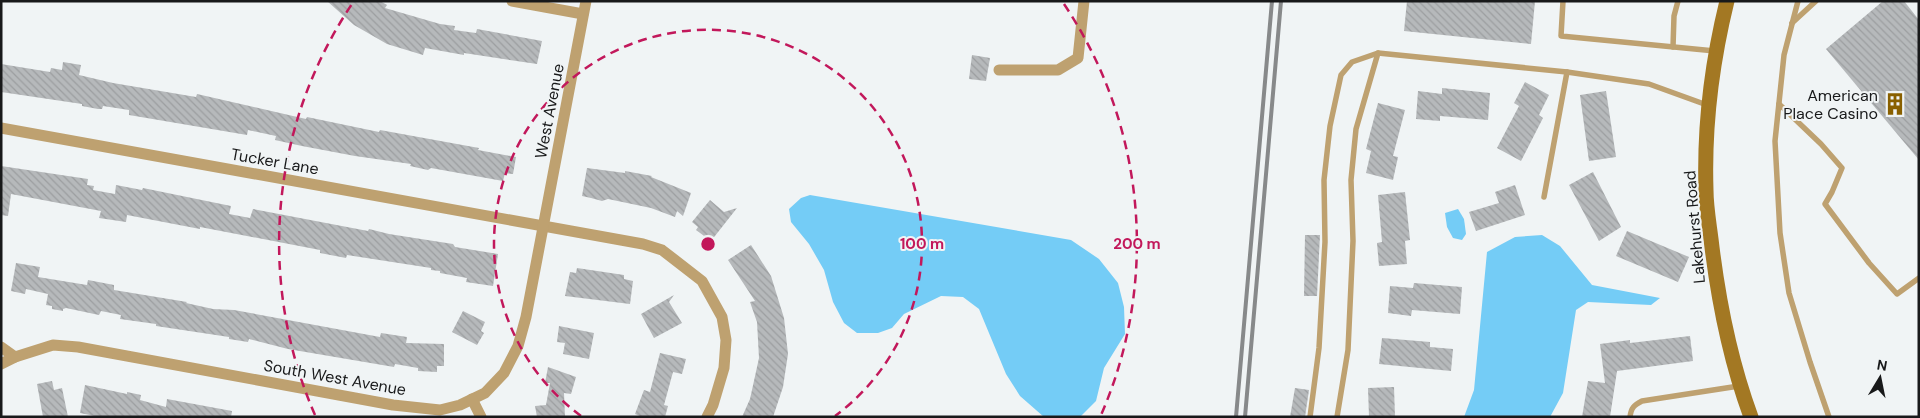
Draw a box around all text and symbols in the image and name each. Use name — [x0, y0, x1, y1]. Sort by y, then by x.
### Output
street label: West Avenue — [530, 62, 569, 160]
place label: American Place Casino — [1783, 85, 1878, 124]
building icon: American Place Casino — [1882, 91, 1908, 117]
street label: Tucker Lane — [229, 143, 320, 180]
street label: Lakehurst Road — [1679, 170, 1710, 284]
text: 100 m — [900, 234, 944, 254]
text: 200 m — [1113, 234, 1161, 254]
centre of rings — [699, 235, 717, 253]
north arrow — [1855, 353, 1905, 403]
street label: South West Avenue — [262, 355, 408, 400]
text: N — [1876, 355, 1889, 375]

